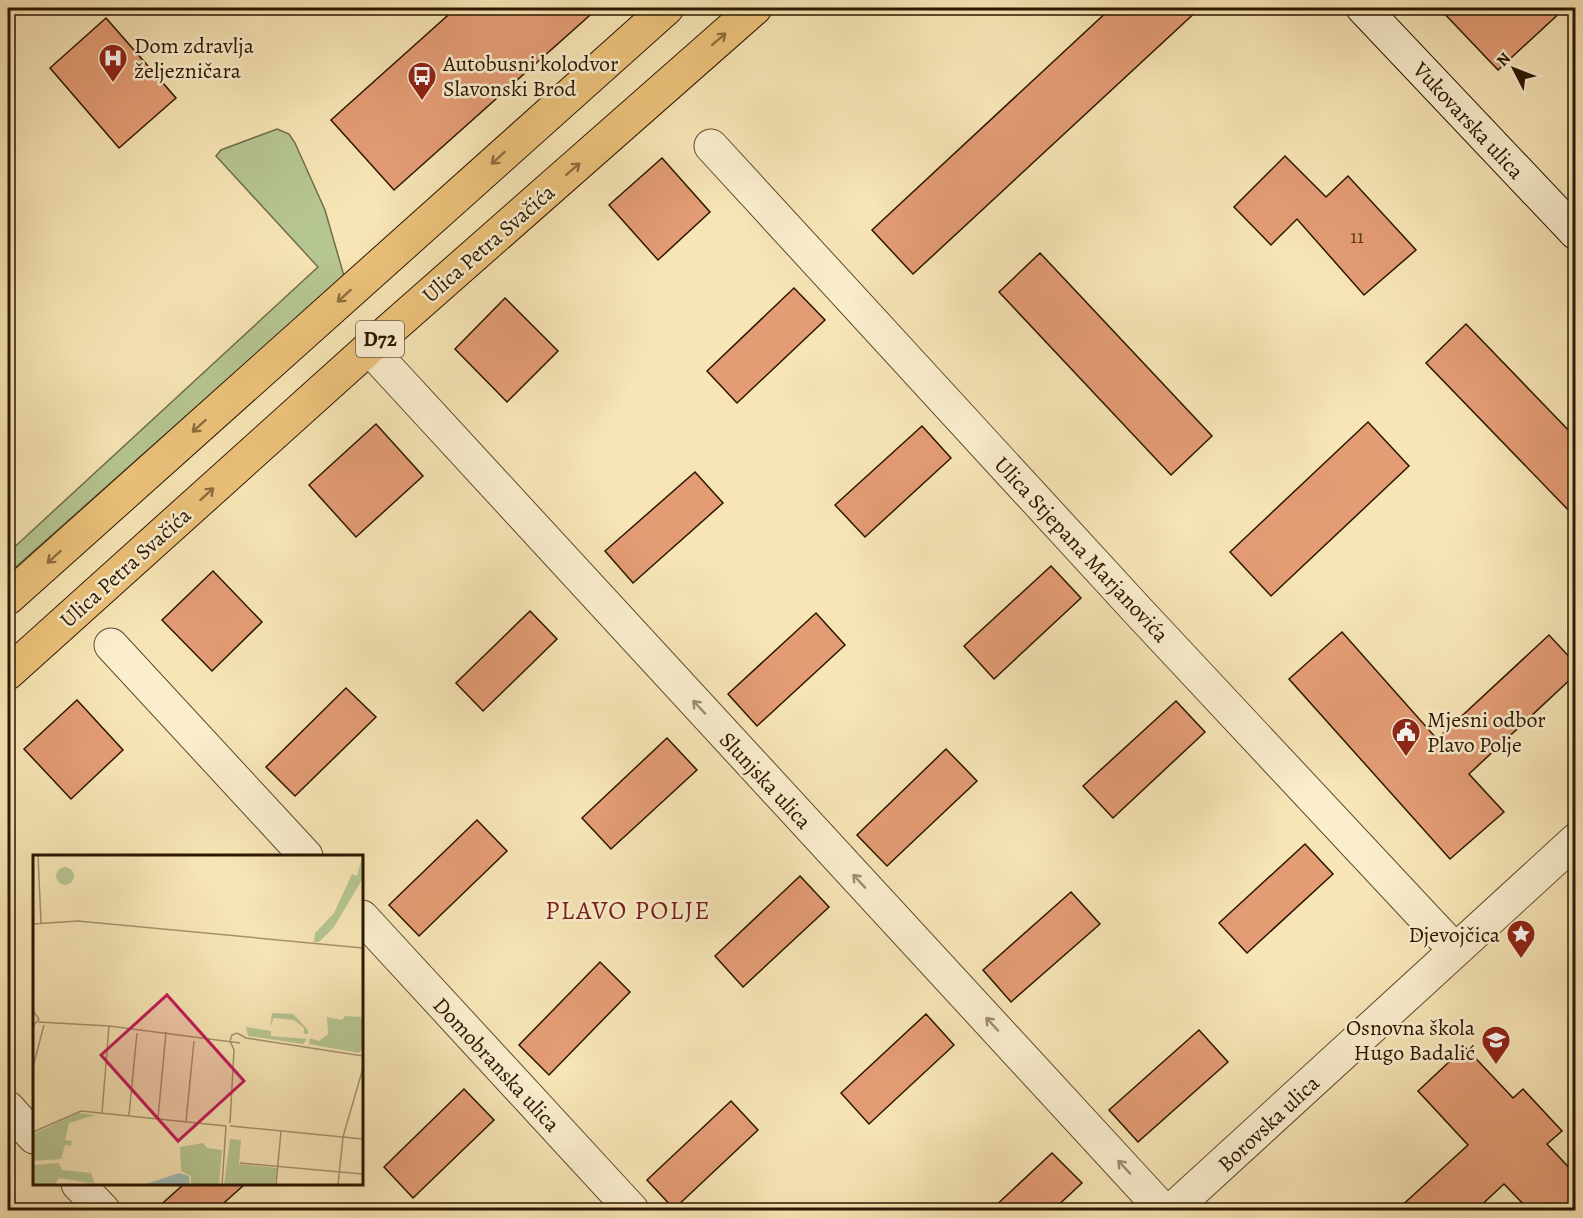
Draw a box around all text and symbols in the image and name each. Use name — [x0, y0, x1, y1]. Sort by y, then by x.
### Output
place label: Dom zdravlja željezničara — [134, 31, 255, 86]
one-way arrow — [711, 33, 727, 46]
north arrow — [1484, 39, 1544, 99]
hospital icon: Dom zdravlja željezničara — [97, 42, 129, 84]
text: N — [1492, 48, 1516, 71]
place label: Autobusni kolodvor Slavonski Brod — [442, 49, 618, 104]
street label: Vukovarska ulica — [1405, 55, 1531, 186]
bus stop icon: Autobusni kolodvor Slavonski Brod — [406, 60, 438, 102]
one-way arrow — [491, 151, 506, 165]
one-way arrow — [565, 162, 580, 176]
street label: Ulica Petra Svačića — [416, 177, 562, 310]
house number: 11 — [1350, 223, 1364, 250]
one-way arrow — [337, 289, 352, 303]
road number: D72 — [356, 321, 404, 357]
one-way arrow — [192, 419, 207, 433]
street label: Ulica Stjepana Marjanovića — [987, 450, 1176, 650]
one-way arrow — [199, 487, 214, 501]
street label: Ulica Petra Svačića — [54, 500, 198, 635]
one-way arrow — [46, 550, 61, 564]
one-way arrow — [692, 699, 706, 714]
place label: Mjesni odbor Plavo Polje — [1427, 705, 1546, 760]
public building icon: Mjesni odbor Plavo Polje — [1390, 716, 1422, 758]
street label: Slunjska ulica — [712, 725, 819, 836]
inset map — [33, 855, 363, 1185]
one-way arrow — [853, 874, 867, 889]
district label: PLAVO POLJE — [545, 893, 711, 928]
place icon: Djevojčica — [1505, 918, 1537, 960]
place label: Djevojčica — [1408, 920, 1501, 950]
street label: Domobranska ulica — [426, 991, 567, 1139]
place label: Osnovna škola Hugo Badalić — [1346, 1013, 1476, 1068]
one-way arrow — [985, 1017, 999, 1032]
school or university icon: Osnovna škola Hugo Badalić — [1480, 1024, 1512, 1066]
street label: Borovska ulica — [1211, 1068, 1327, 1179]
one-way arrow — [1117, 1160, 1131, 1175]

